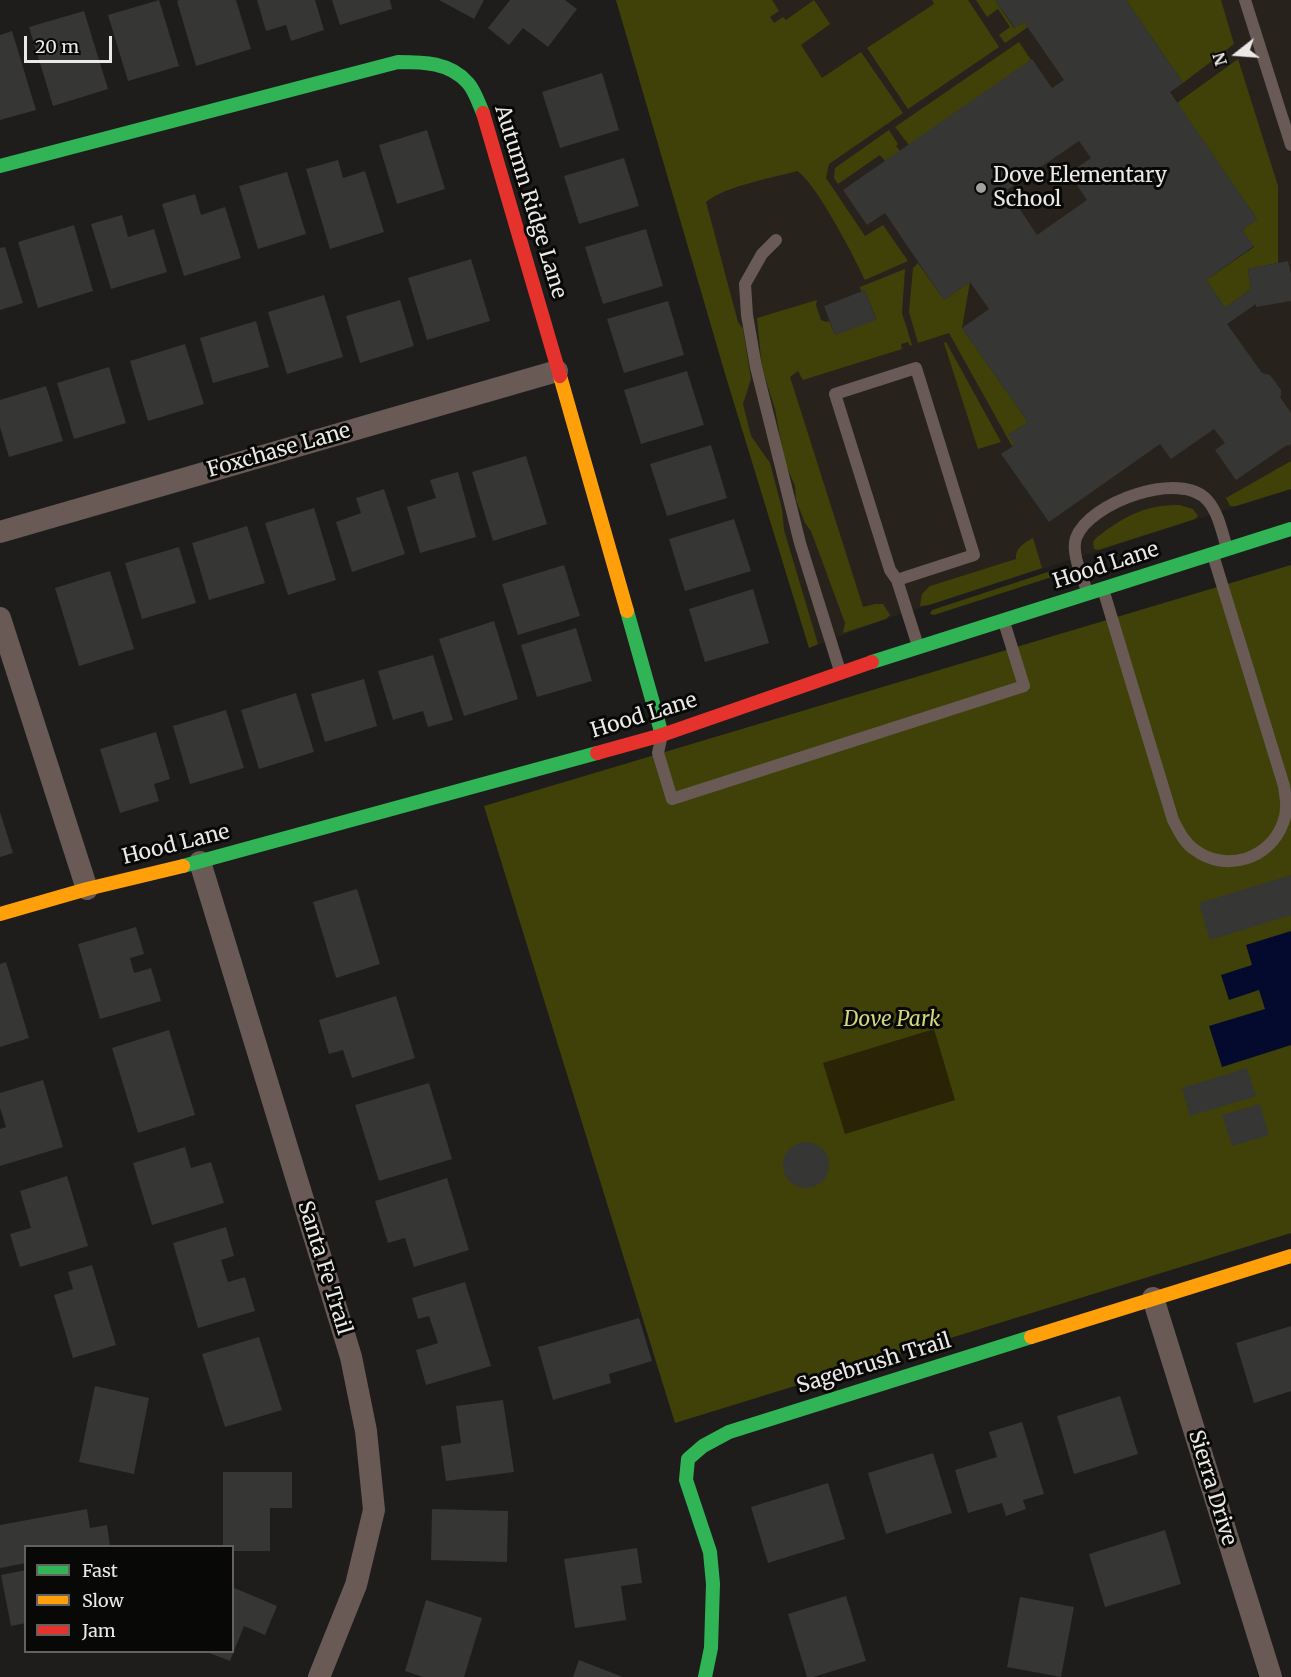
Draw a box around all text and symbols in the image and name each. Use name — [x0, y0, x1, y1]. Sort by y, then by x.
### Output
scale bar — [27, 24, 116, 62]
north arrow — [1207, 24, 1267, 84]
text: 20 m — [35, 35, 79, 58]
text: N — [1208, 50, 1231, 68]
street label: Autumn Ridge Lane — [489, 102, 571, 302]
place label: Dove Elementary School — [993, 163, 1167, 213]
marker: Dove Elementary School — [974, 181, 988, 195]
street label: Foxchase Lane — [205, 419, 353, 483]
street label: Hood Lane — [1050, 537, 1162, 595]
street label: Hood Lane — [588, 688, 700, 744]
street label: Hood Lane — [120, 820, 232, 870]
park label: Dove Park — [843, 1007, 941, 1033]
street label: Santa Fe Trail — [292, 1198, 356, 1338]
street label: Sagebrush Trail — [794, 1329, 954, 1399]
street label: Sierra Drive — [1182, 1427, 1242, 1549]
legend — [24, 1545, 234, 1653]
text: Fast — [82, 1559, 118, 1582]
text: Slow — [82, 1589, 124, 1612]
text: Jam — [82, 1619, 116, 1642]

